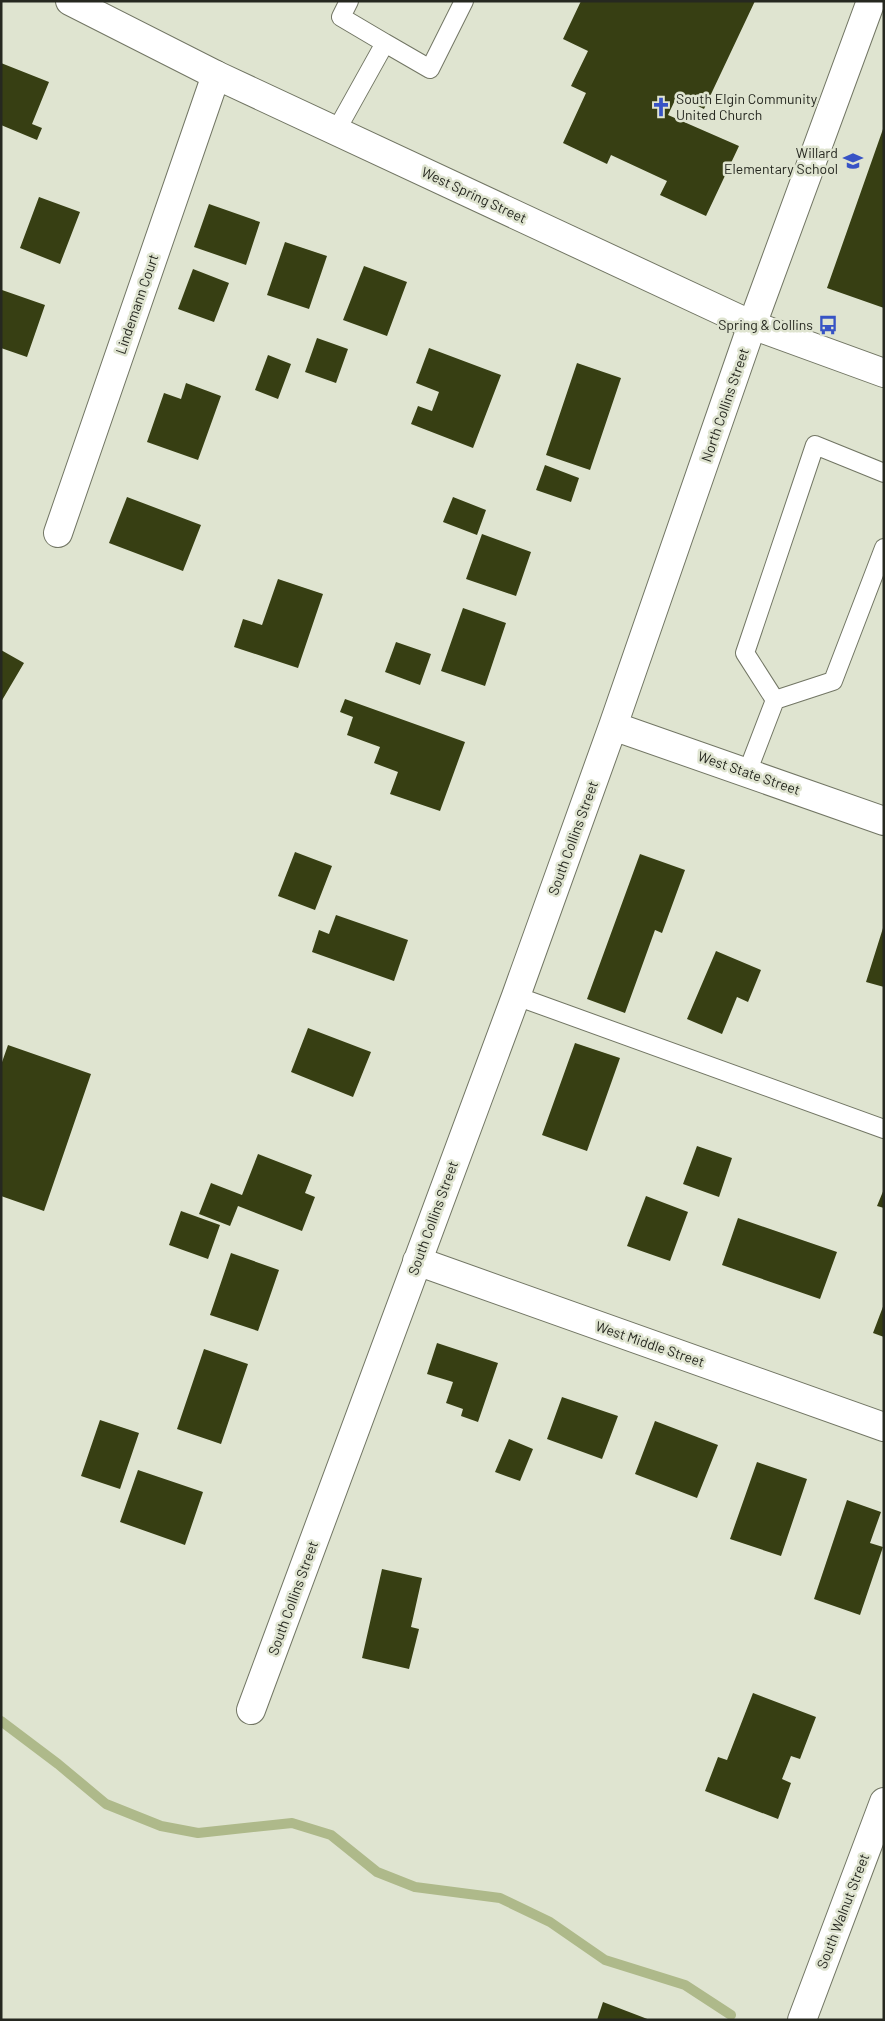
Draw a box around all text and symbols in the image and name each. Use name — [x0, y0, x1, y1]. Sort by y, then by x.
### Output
place label: South Elgin Community United Church — [676, 90, 818, 123]
church icon: South Elgin Community United Church — [650, 96, 672, 118]
place label: Willard Elementary School — [724, 144, 838, 177]
school or university icon: Willard Elementary School — [842, 150, 864, 172]
street label: West Spring Street — [419, 163, 530, 226]
street label: Lindemann Court — [111, 252, 162, 356]
bus stop icon: Spring & Collins — [817, 314, 839, 336]
place label: Spring & Collins — [718, 316, 813, 333]
street label: North Collins Street — [697, 346, 752, 464]
street label: West State Street — [696, 747, 803, 798]
street label: South Collins Street — [544, 778, 601, 897]
street label: South Collins Street — [404, 1158, 461, 1277]
street label: West Middle Street — [593, 1317, 707, 1370]
street label: South Collins Street — [264, 1538, 321, 1657]
street label: South Walnut Street — [813, 1851, 872, 1971]

